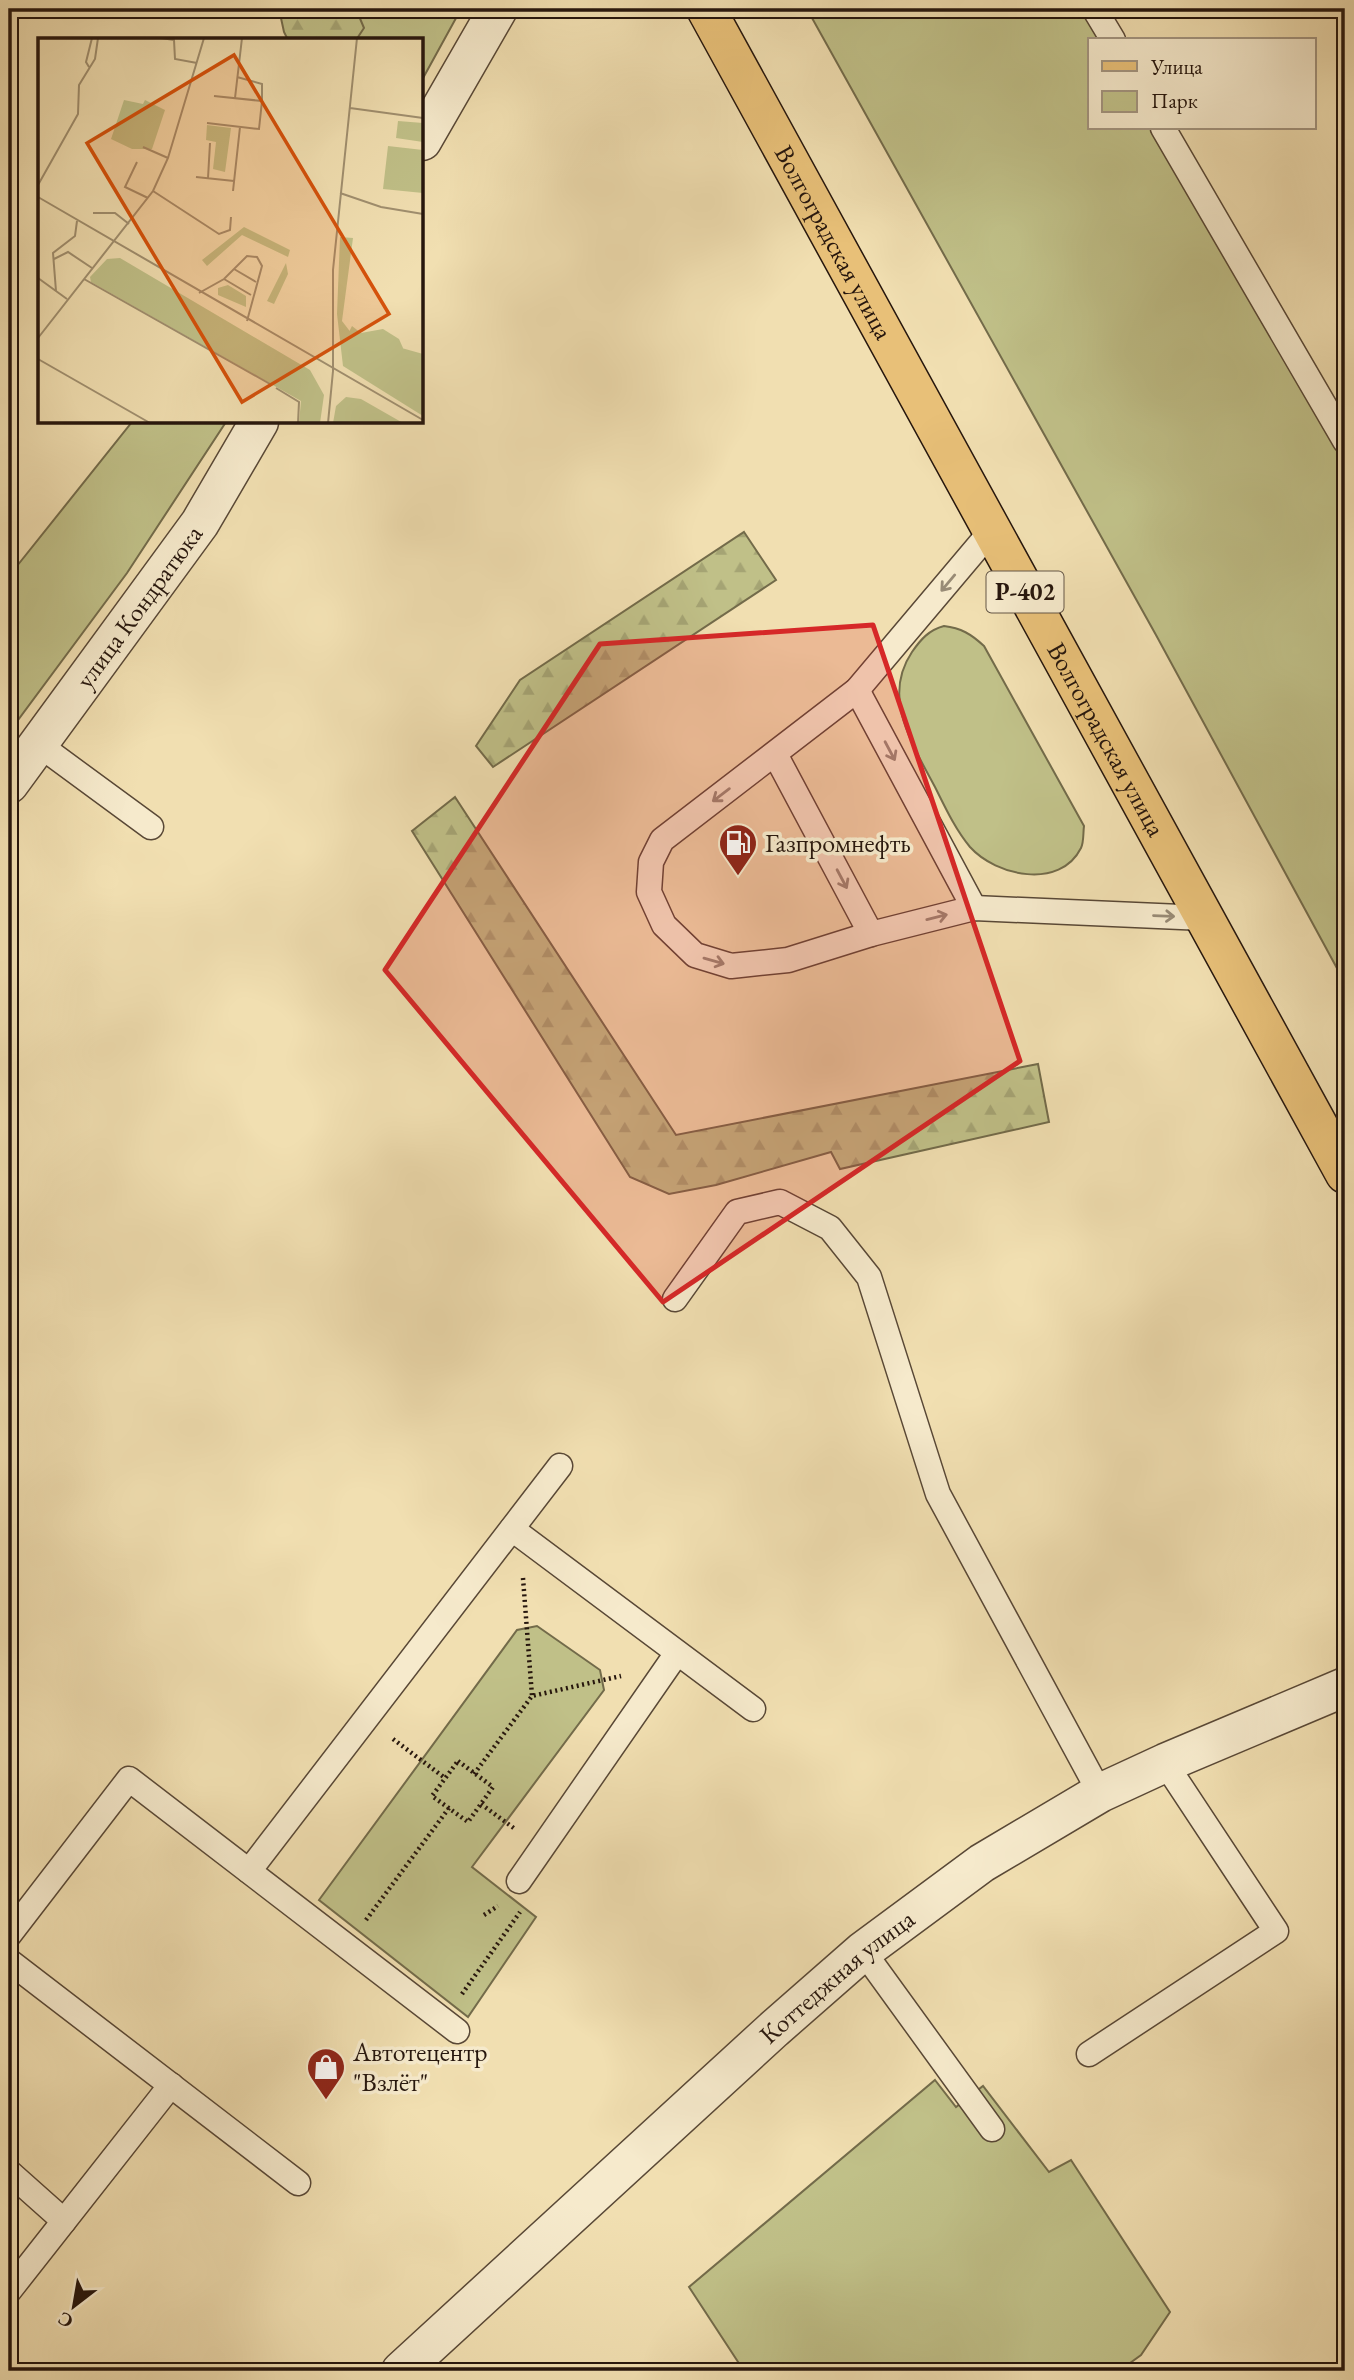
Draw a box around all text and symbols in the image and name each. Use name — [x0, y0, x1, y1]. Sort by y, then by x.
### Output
inset map — [38, 38, 424, 424]
legend — [1088, 38, 1316, 130]
text: Улица — [1150, 53, 1203, 80]
text: Парк — [1151, 87, 1198, 114]
street label: Волгоградская улица — [767, 139, 901, 346]
street label: улица Кондратюка — [68, 517, 210, 695]
road number: Р-402 — [986, 572, 1064, 612]
one-way arrow — [940, 573, 956, 591]
street label: Волгоградская улица — [1040, 636, 1174, 843]
one-way arrow — [883, 740, 897, 760]
one-way arrow — [712, 788, 731, 803]
fuel station icon: Газпромнефть — [717, 822, 759, 877]
place label: Газпромнефть — [765, 826, 911, 860]
one-way arrow — [836, 868, 849, 889]
one-way arrow — [925, 910, 948, 923]
one-way arrow — [1152, 910, 1175, 923]
one-way arrow — [702, 955, 724, 968]
street label: Коттеджная улица — [752, 1901, 922, 2051]
place label: Автотецентр "Взлёт" — [352, 2035, 488, 2099]
shop icon: Автотецентр "Взлёт" — [305, 2046, 347, 2101]
north arrow — [38, 2272, 108, 2342]
text: С — [53, 2306, 78, 2334]

